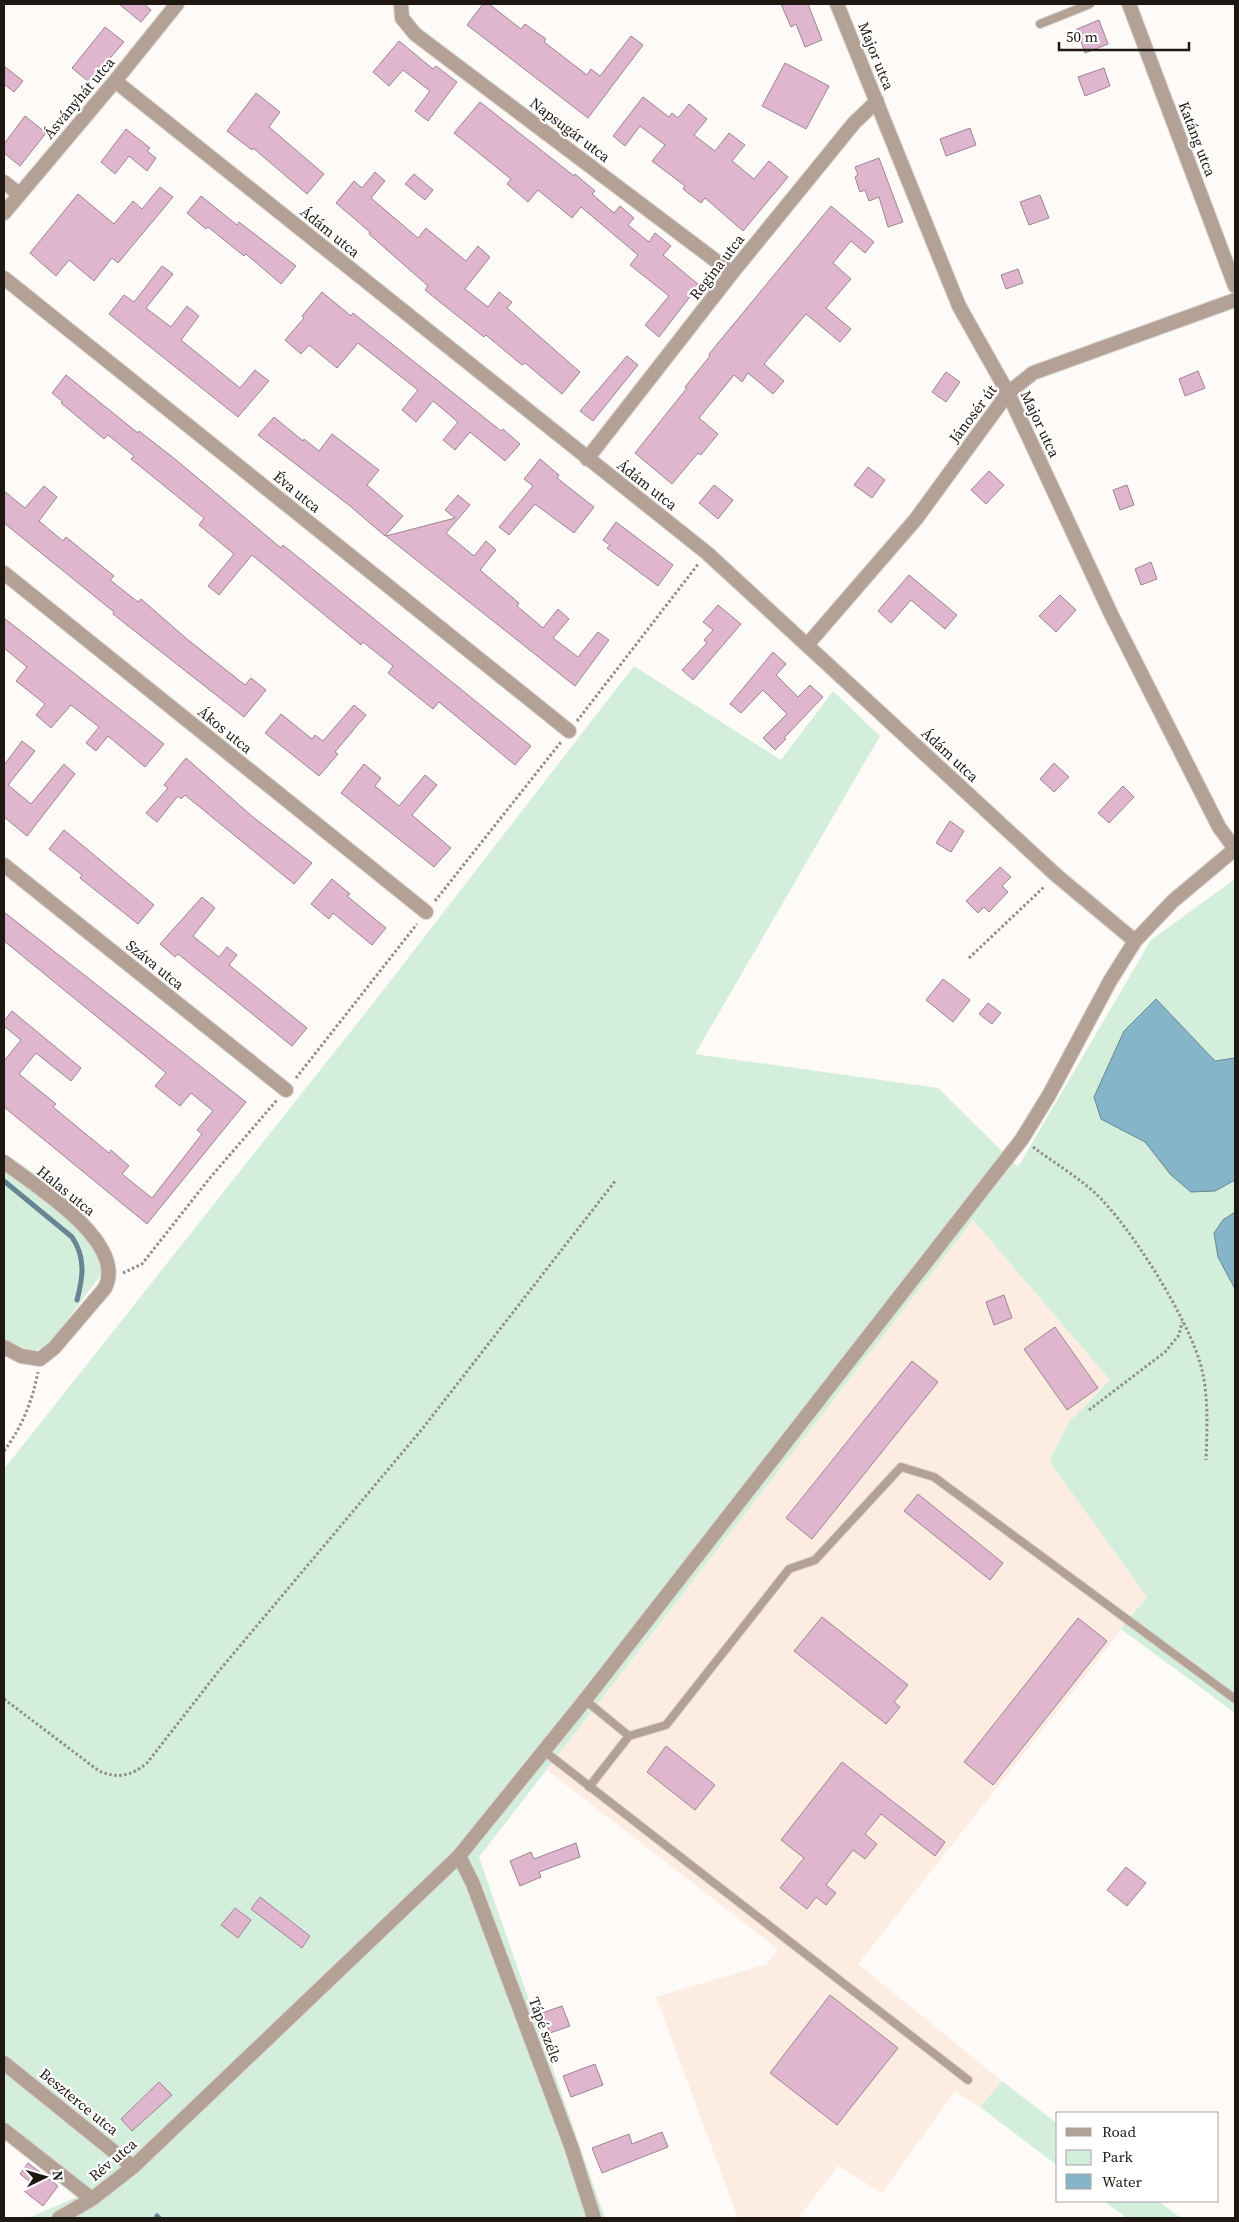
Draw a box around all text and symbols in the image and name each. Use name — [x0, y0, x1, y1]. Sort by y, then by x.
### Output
street label: Major utca — [853, 19, 900, 93]
scale bar — [1059, 20, 1189, 52]
text: 50 m — [1066, 26, 1098, 47]
street label: Ásványhát utca — [38, 52, 119, 143]
street label: Napsugár utca — [526, 92, 615, 167]
street label: Katáng utca — [1174, 98, 1222, 180]
street label: Ádám utca — [296, 201, 365, 262]
street label: Regina utca — [684, 229, 749, 304]
street label: Jánosér út — [943, 380, 1001, 448]
street label: Major utca — [1016, 387, 1065, 461]
street label: Ádám utca — [613, 454, 682, 515]
street label: Éva utca — [269, 466, 326, 518]
street label: Ákos utca — [194, 701, 257, 758]
street label: Ádám utca — [917, 723, 984, 787]
street label: Száva utca — [122, 935, 189, 995]
street label: Halas utca — [33, 1161, 100, 1221]
street label: Tápé széle — [524, 1994, 567, 2066]
street label: Beszterce utca — [35, 2063, 124, 2140]
legend — [1056, 2112, 1219, 2202]
text: Road — [1102, 2121, 1136, 2142]
street label: Rév utca — [84, 2133, 141, 2186]
text: Park — [1102, 2146, 1134, 2167]
north arrow — [20, 2152, 70, 2202]
text: N — [48, 2170, 68, 2182]
text: Water — [1102, 2171, 1143, 2192]

